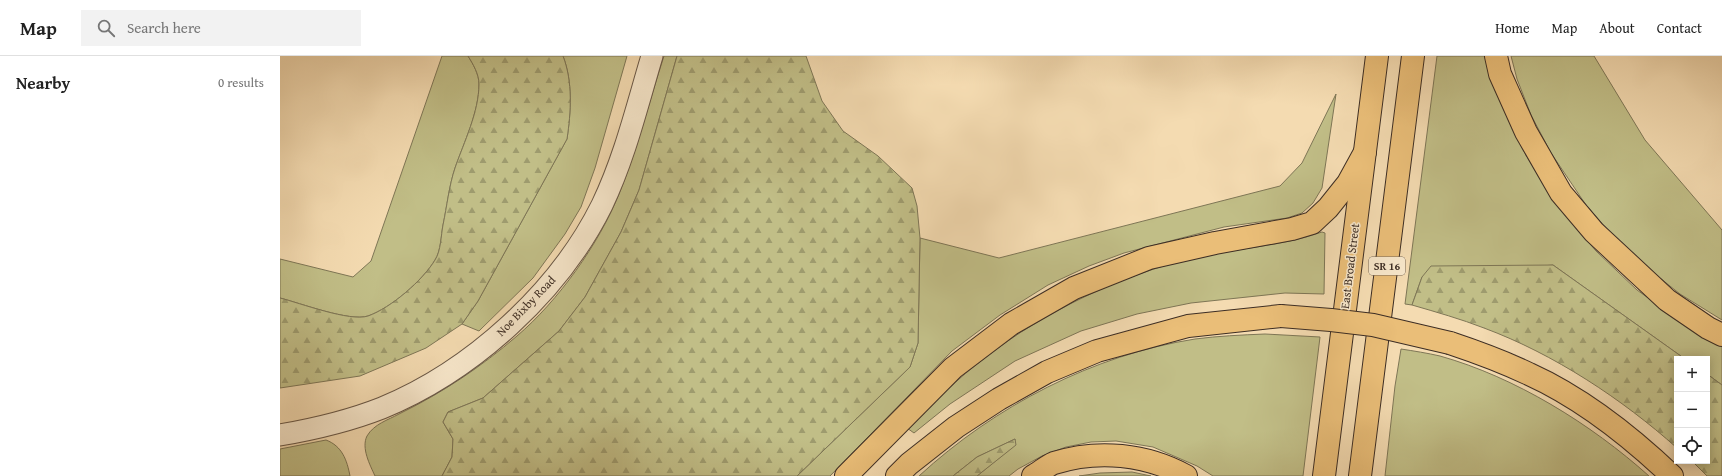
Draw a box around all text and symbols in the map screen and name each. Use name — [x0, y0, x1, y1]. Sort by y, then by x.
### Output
search box — [81, 10, 361, 46]
text: Map — [20, 14, 57, 42]
icon: search — [95, 17, 117, 39]
text: Search here — [127, 17, 201, 38]
text: Home — [1495, 18, 1530, 38]
text: Map — [1552, 18, 1577, 38]
text: About — [1599, 18, 1635, 38]
text: Contact — [1657, 18, 1702, 38]
text: Nearby — [16, 70, 70, 95]
text: 0 results — [218, 73, 264, 92]
street label: East Broad Street — [1336, 221, 1363, 310]
road number: SR 16 — [1369, 257, 1405, 275]
street label: Noe Bixby Road — [492, 271, 559, 340]
map controls — [1674, 356, 1710, 464]
button: + — [1674, 356, 1710, 392]
button: − — [1674, 392, 1710, 428]
button: locate — [1674, 428, 1710, 464]

